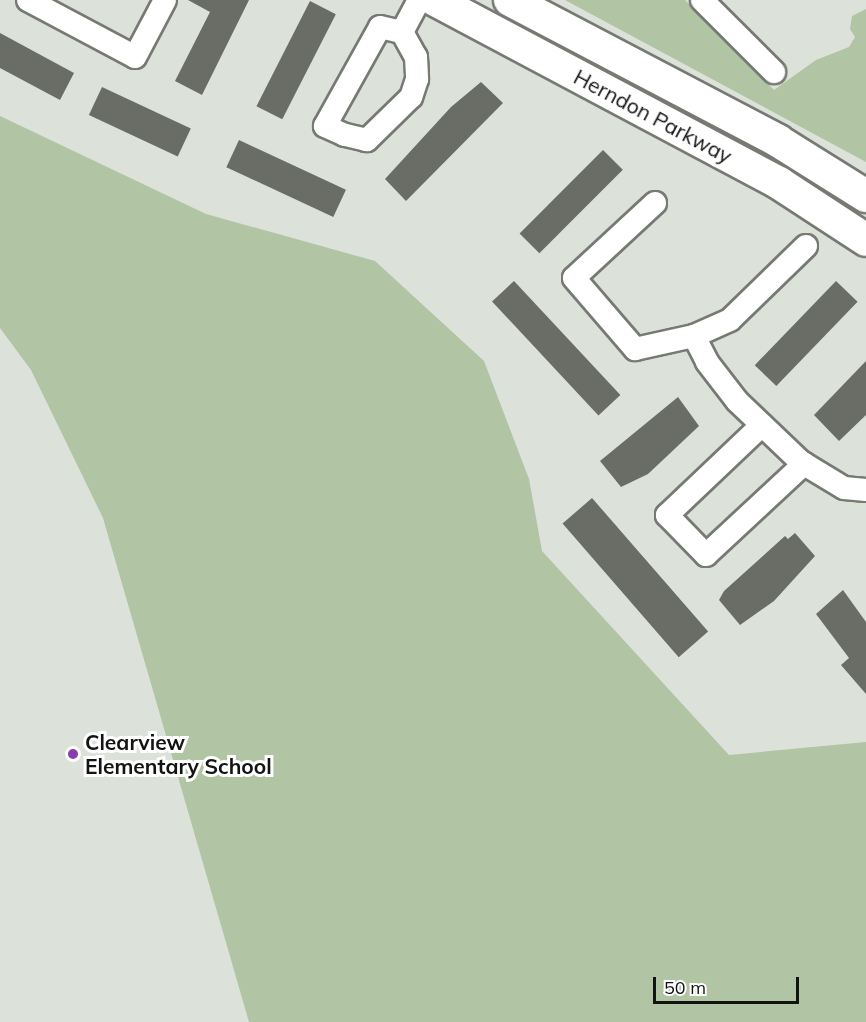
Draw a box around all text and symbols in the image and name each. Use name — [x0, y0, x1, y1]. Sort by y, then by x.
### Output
street label: Herndon Parkway — [570, 64, 736, 168]
place label: Clearview Elementary School — [85, 729, 272, 779]
marker: Clearview Elementary School — [66, 747, 80, 761]
scale bar — [656, 965, 802, 1003]
text: 50 m — [664, 976, 706, 999]

